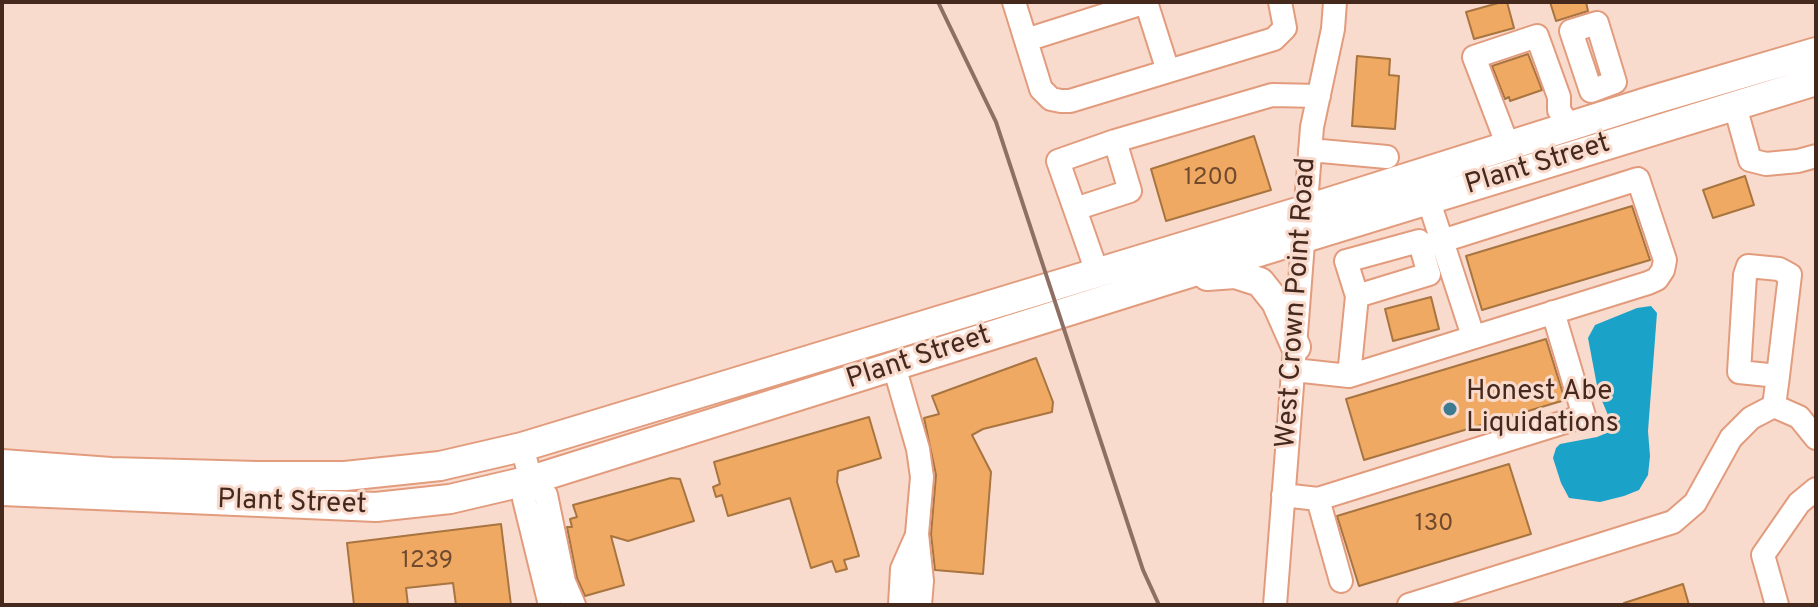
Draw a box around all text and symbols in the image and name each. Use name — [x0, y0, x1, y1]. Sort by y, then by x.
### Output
street label: Plant Street — [1462, 128, 1614, 204]
street label: West Crown Point Road — [1271, 156, 1325, 450]
house number: 1200 — [1184, 165, 1238, 193]
street label: Plant Street — [843, 320, 995, 398]
place label: Honest Abe Liquidations — [1466, 376, 1619, 442]
marker: Honest Abe Liquidations — [1441, 400, 1459, 418]
street label: Plant Street — [217, 485, 367, 523]
house number: 130 — [1415, 511, 1453, 539]
house number: 1239 — [401, 548, 453, 576]

